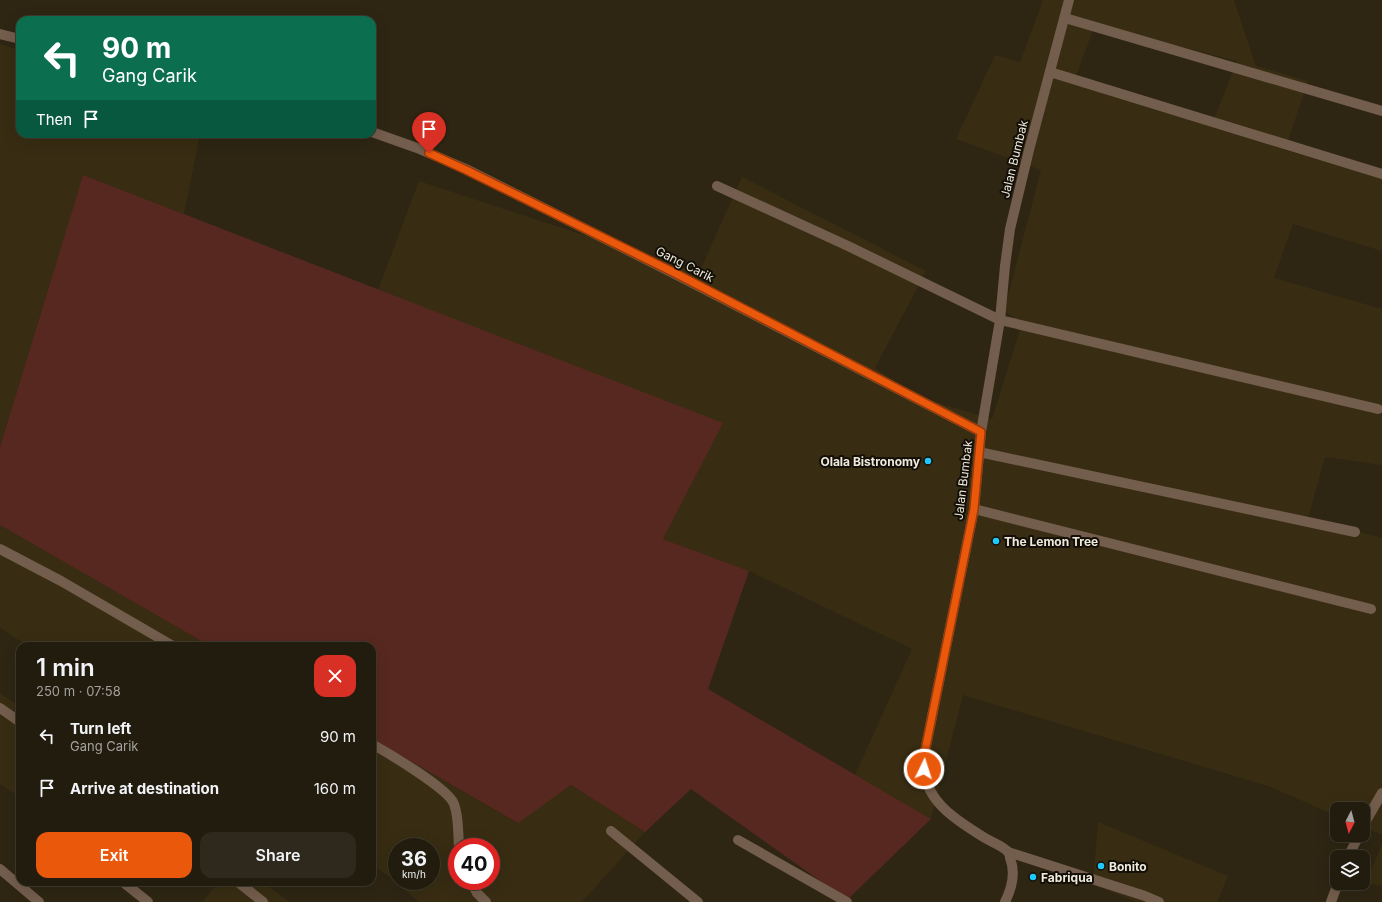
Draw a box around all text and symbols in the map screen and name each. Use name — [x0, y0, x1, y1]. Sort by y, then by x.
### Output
text: 90 m — [102, 31, 171, 65]
icon: left — [36, 32, 88, 84]
text: Gang Carik — [102, 65, 197, 86]
icon: arrive — [80, 108, 102, 130]
text: Then — [36, 110, 72, 129]
pin — [412, 112, 446, 153]
icon: arrive — [418, 118, 440, 140]
street label: Jalan Bumbak — [997, 118, 1031, 200]
street label: Gang Carik — [653, 243, 717, 285]
street label: Jalan Bumbak — [951, 439, 975, 521]
place label: Olala Bistronomy — [820, 454, 921, 469]
marker: Olala Bistronomy — [923, 456, 933, 466]
place label: The Lemon Tree — [1004, 534, 1098, 549]
marker: The Lemon Tree — [991, 536, 1001, 546]
text: 1 min — [36, 653, 95, 682]
button: close — [314, 655, 356, 697]
text: 250 m · 07:58 — [36, 683, 121, 699]
text: Turn left — [70, 719, 131, 738]
icon: left — [36, 725, 58, 747]
text: 90 m — [320, 727, 356, 746]
text: Gang Carik — [70, 738, 139, 754]
position arrow — [903, 748, 945, 790]
icon: arrive — [36, 777, 58, 799]
text: Arrive at destination — [70, 779, 219, 798]
text: 160 m — [314, 779, 356, 798]
north arrow — [1330, 802, 1370, 842]
map controls — [1330, 802, 1370, 890]
button: Exit — [36, 832, 192, 878]
button: Share — [200, 832, 356, 878]
speed limit sign: 40 — [448, 838, 500, 890]
text: 36 — [401, 847, 427, 871]
button: layers — [1330, 850, 1370, 890]
place label: Bonito — [1109, 859, 1147, 874]
marker: Bonito — [1096, 861, 1106, 871]
text: km/h — [402, 868, 426, 880]
place label: Fabriqua — [1041, 870, 1093, 885]
marker: Fabriqua — [1028, 872, 1038, 882]

